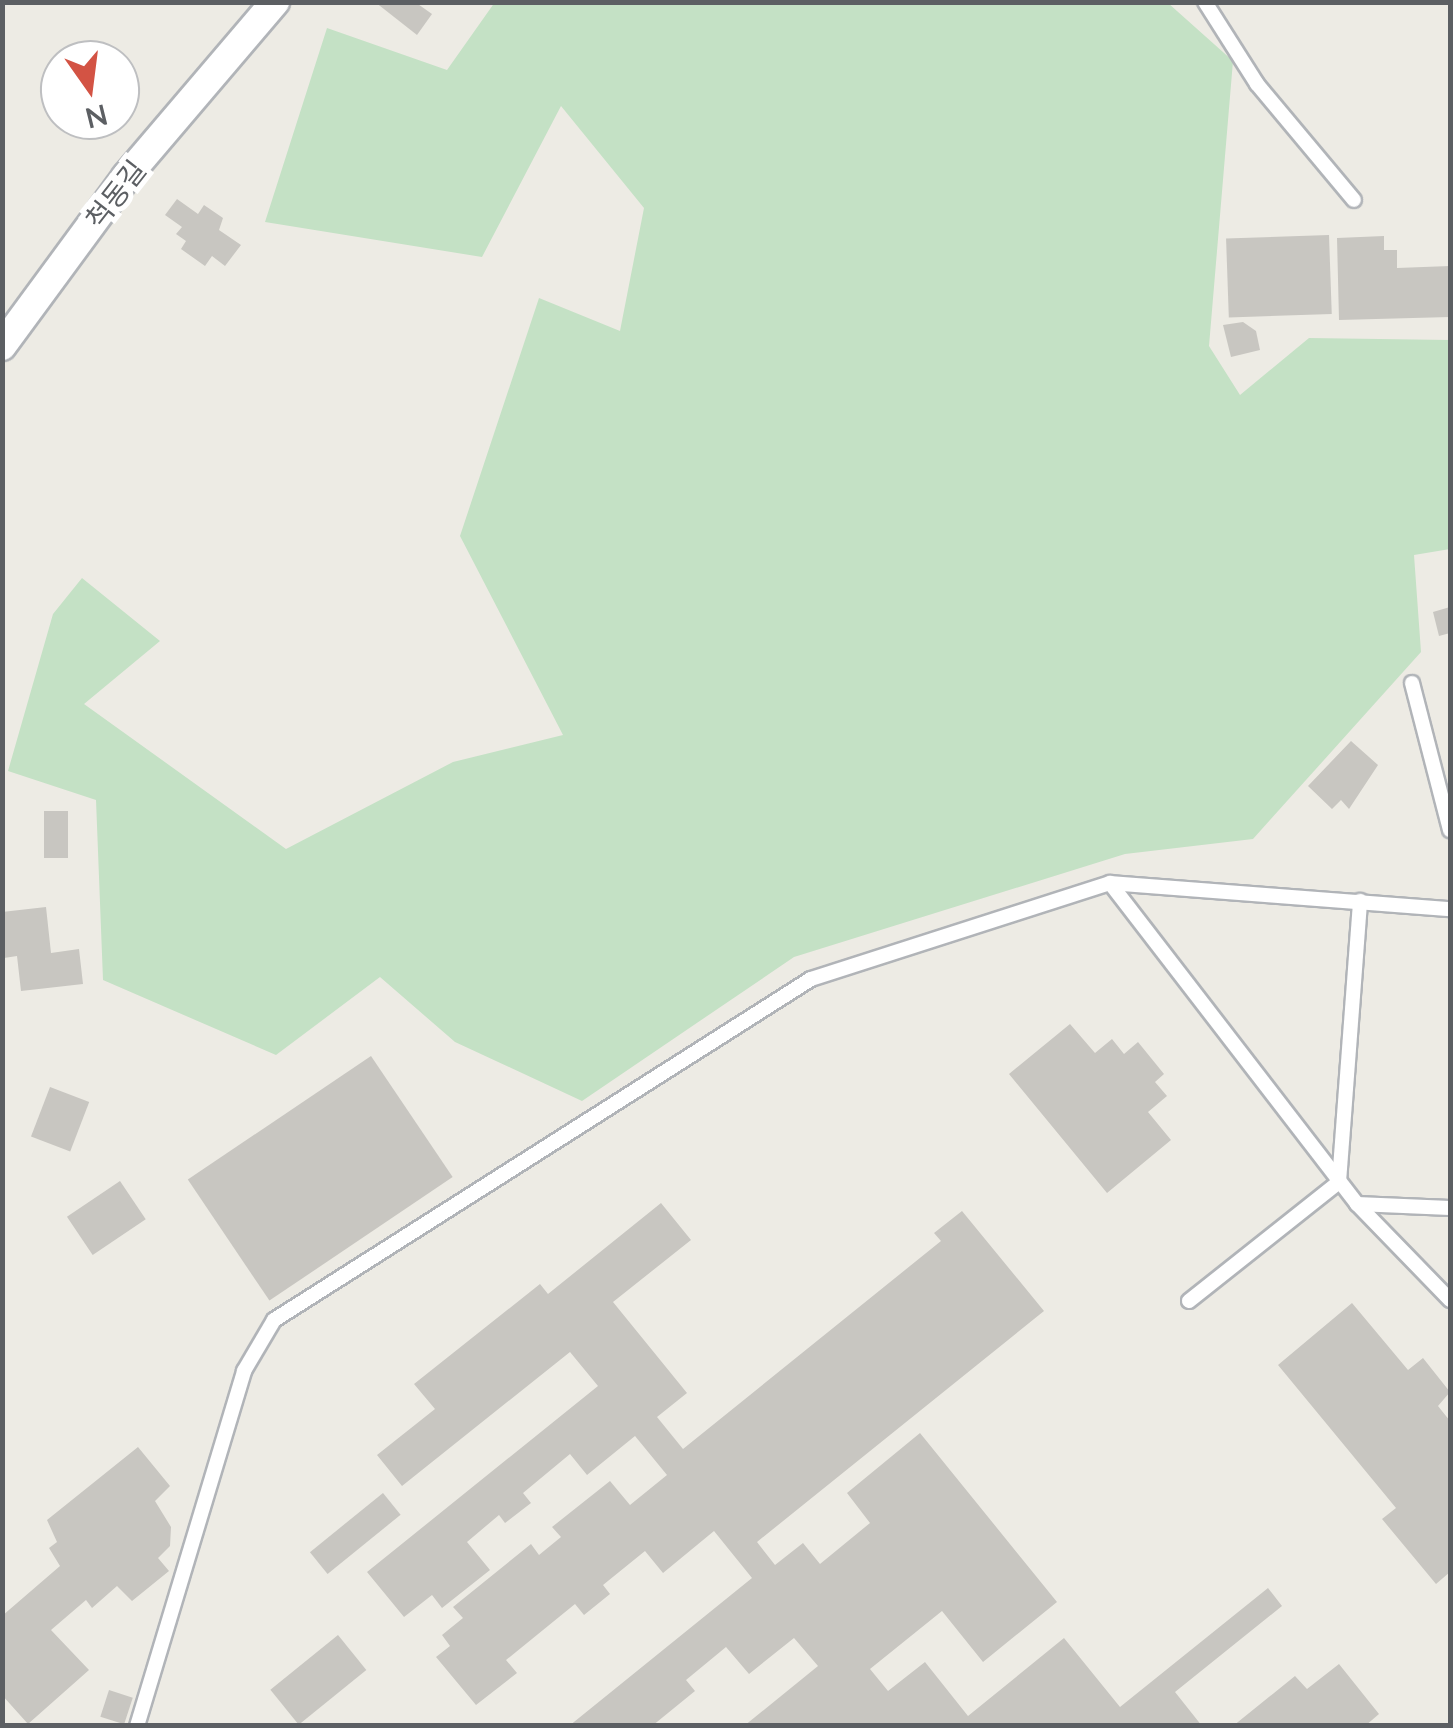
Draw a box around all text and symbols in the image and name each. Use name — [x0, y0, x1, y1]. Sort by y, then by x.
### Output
north arrow — [40, 40, 140, 140]
text: N — [82, 98, 111, 136]
street label: 척동길 — [78, 153, 152, 235]

